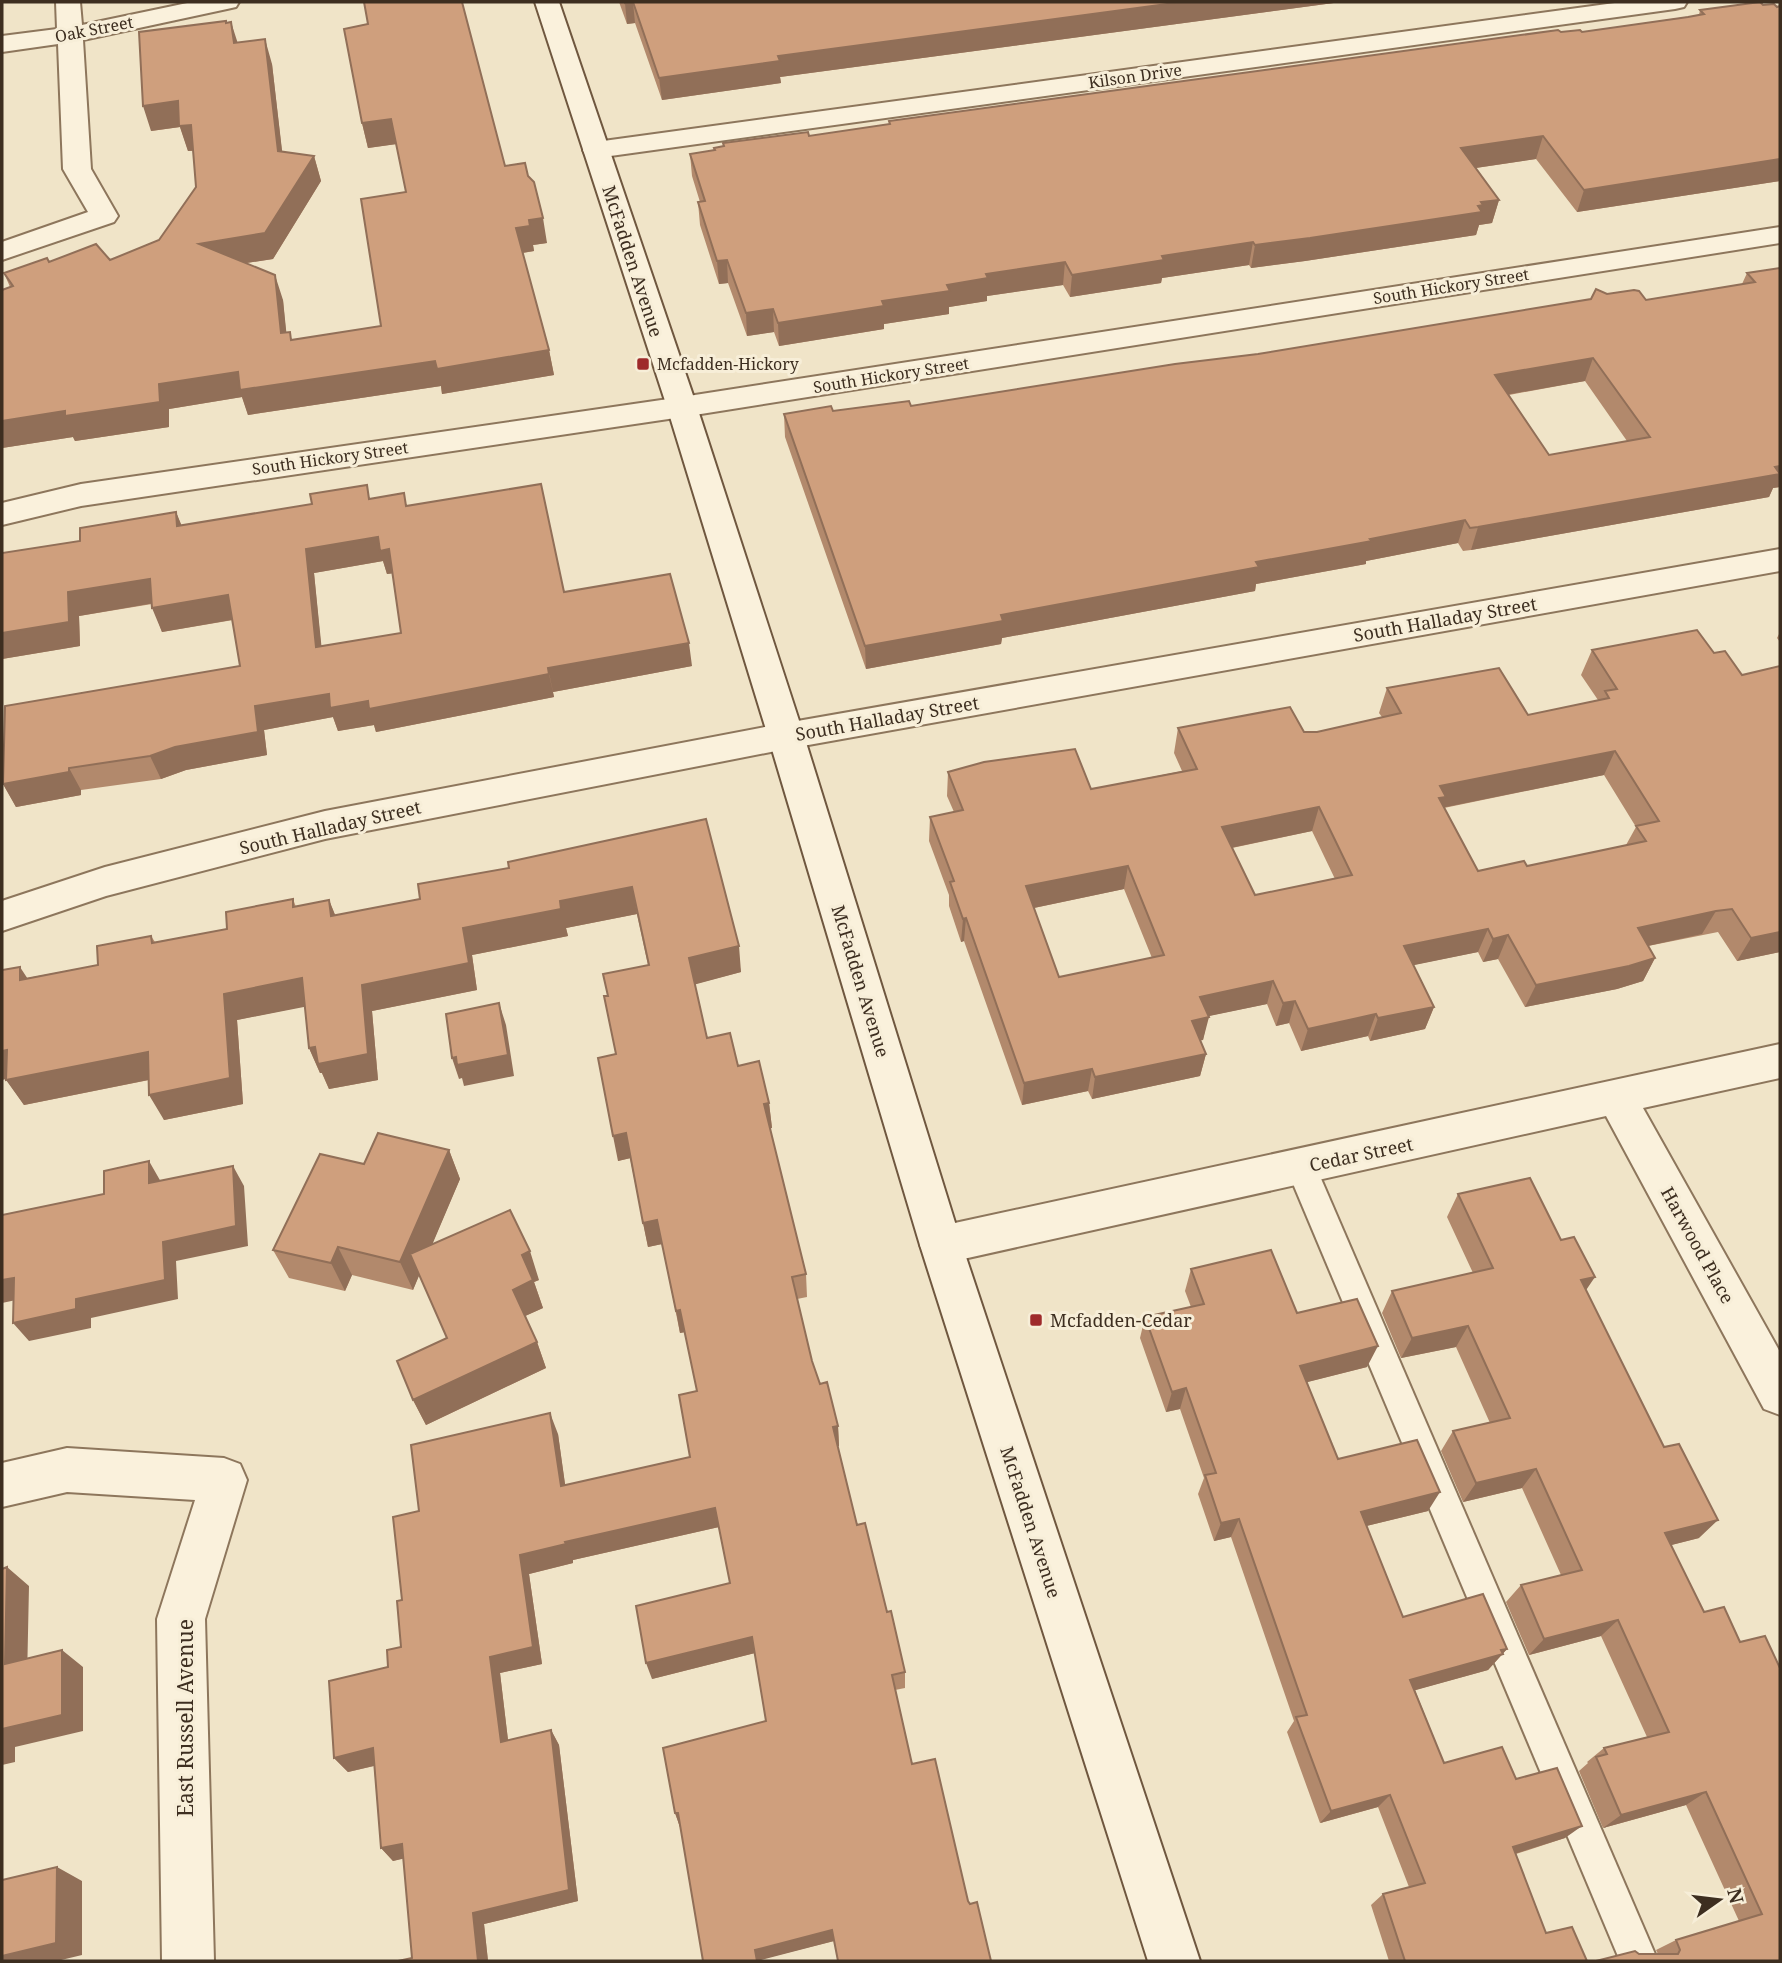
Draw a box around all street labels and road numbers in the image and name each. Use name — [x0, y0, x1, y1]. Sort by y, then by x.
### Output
street label: Oak Street — [53, 11, 135, 47]
street label: Kilson Drive — [1087, 59, 1183, 93]
street label: McFadden Avenue — [597, 182, 669, 340]
street label: South Hickory Street — [1372, 263, 1531, 309]
street label: South Hickory Street — [812, 352, 971, 398]
street label: South Hickory Street — [251, 436, 410, 480]
street label: South Halladay Street — [1352, 591, 1538, 647]
street label: South Halladay Street — [794, 690, 980, 746]
street label: South Halladay Street — [237, 794, 423, 860]
street label: McFadden Avenue — [826, 902, 896, 1060]
street label: Cedar Street — [1307, 1131, 1415, 1177]
street label: Harwood Place — [1656, 1182, 1740, 1308]
street label: McFadden Avenue — [995, 1443, 1067, 1601]
street label: East Russell Avenue — [171, 1619, 199, 1817]

